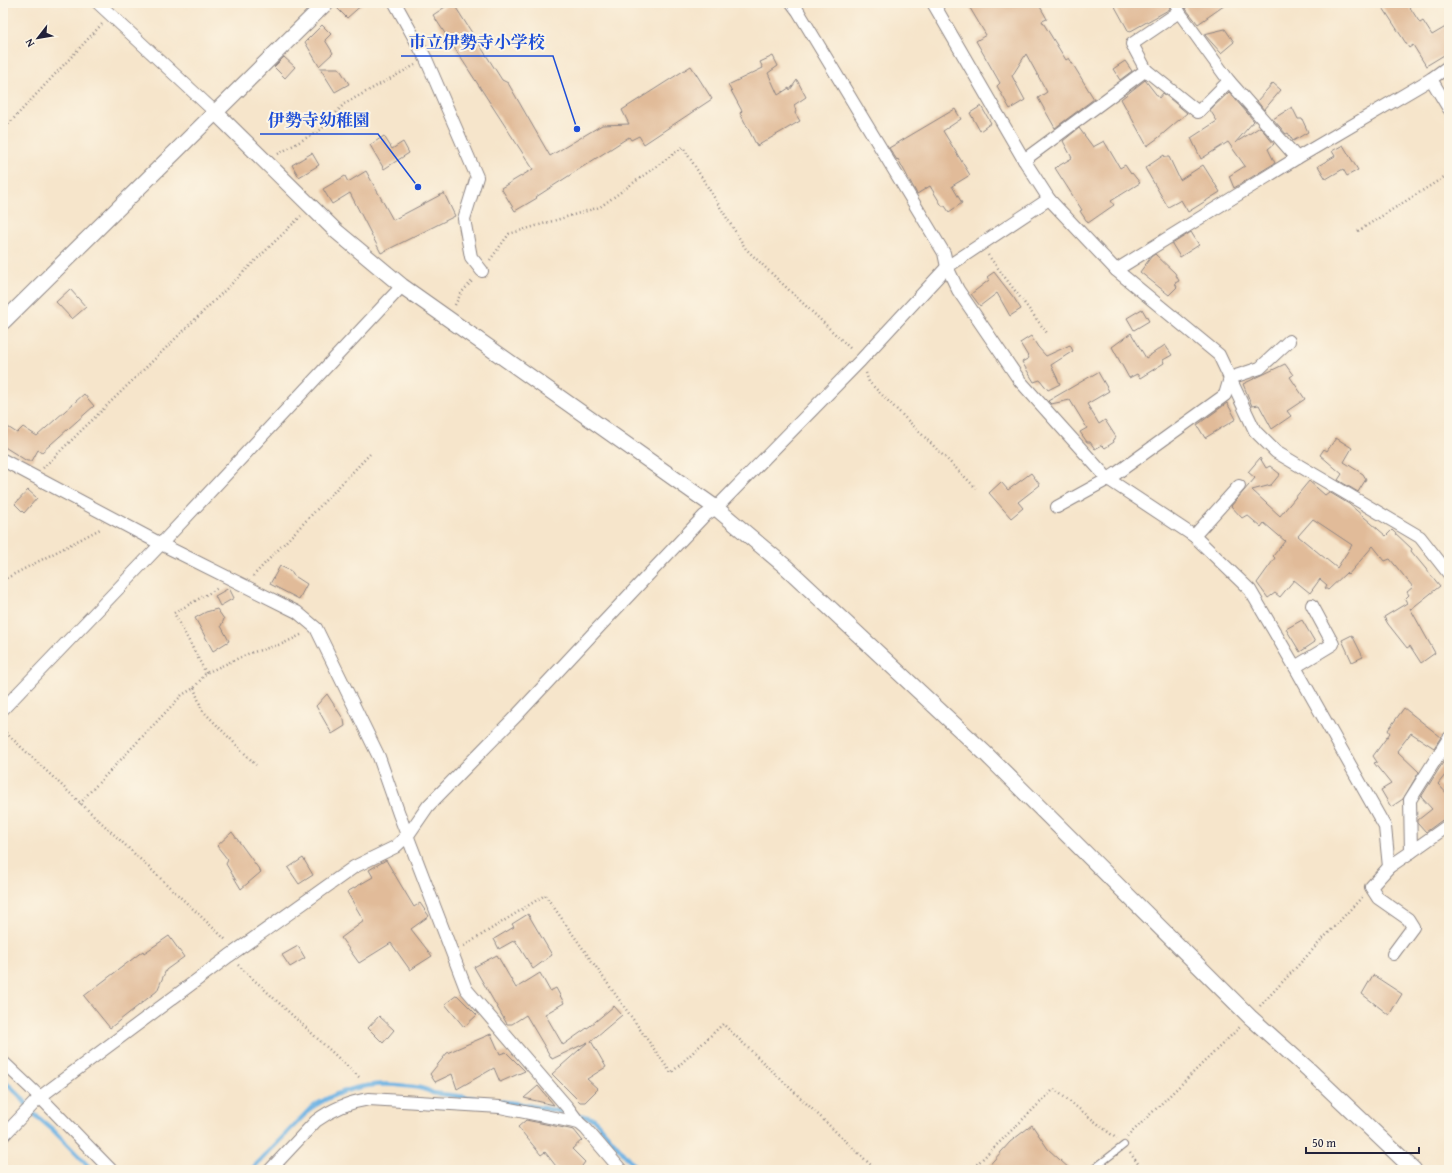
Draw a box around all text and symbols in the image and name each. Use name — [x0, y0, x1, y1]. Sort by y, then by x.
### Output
north arrow — [18, 18, 58, 58]
callout: 市立伊勢寺小学校 — [401, 27, 553, 56]
text: 市立伊勢寺小学校 — [409, 29, 545, 54]
text: N — [20, 35, 38, 50]
callout: 伊勢寺幼稚園 — [260, 105, 378, 134]
text: 伊勢寺幼稚園 — [268, 107, 370, 132]
scale bar — [1306, 1129, 1419, 1155]
text: 50 m — [1312, 1134, 1336, 1151]

